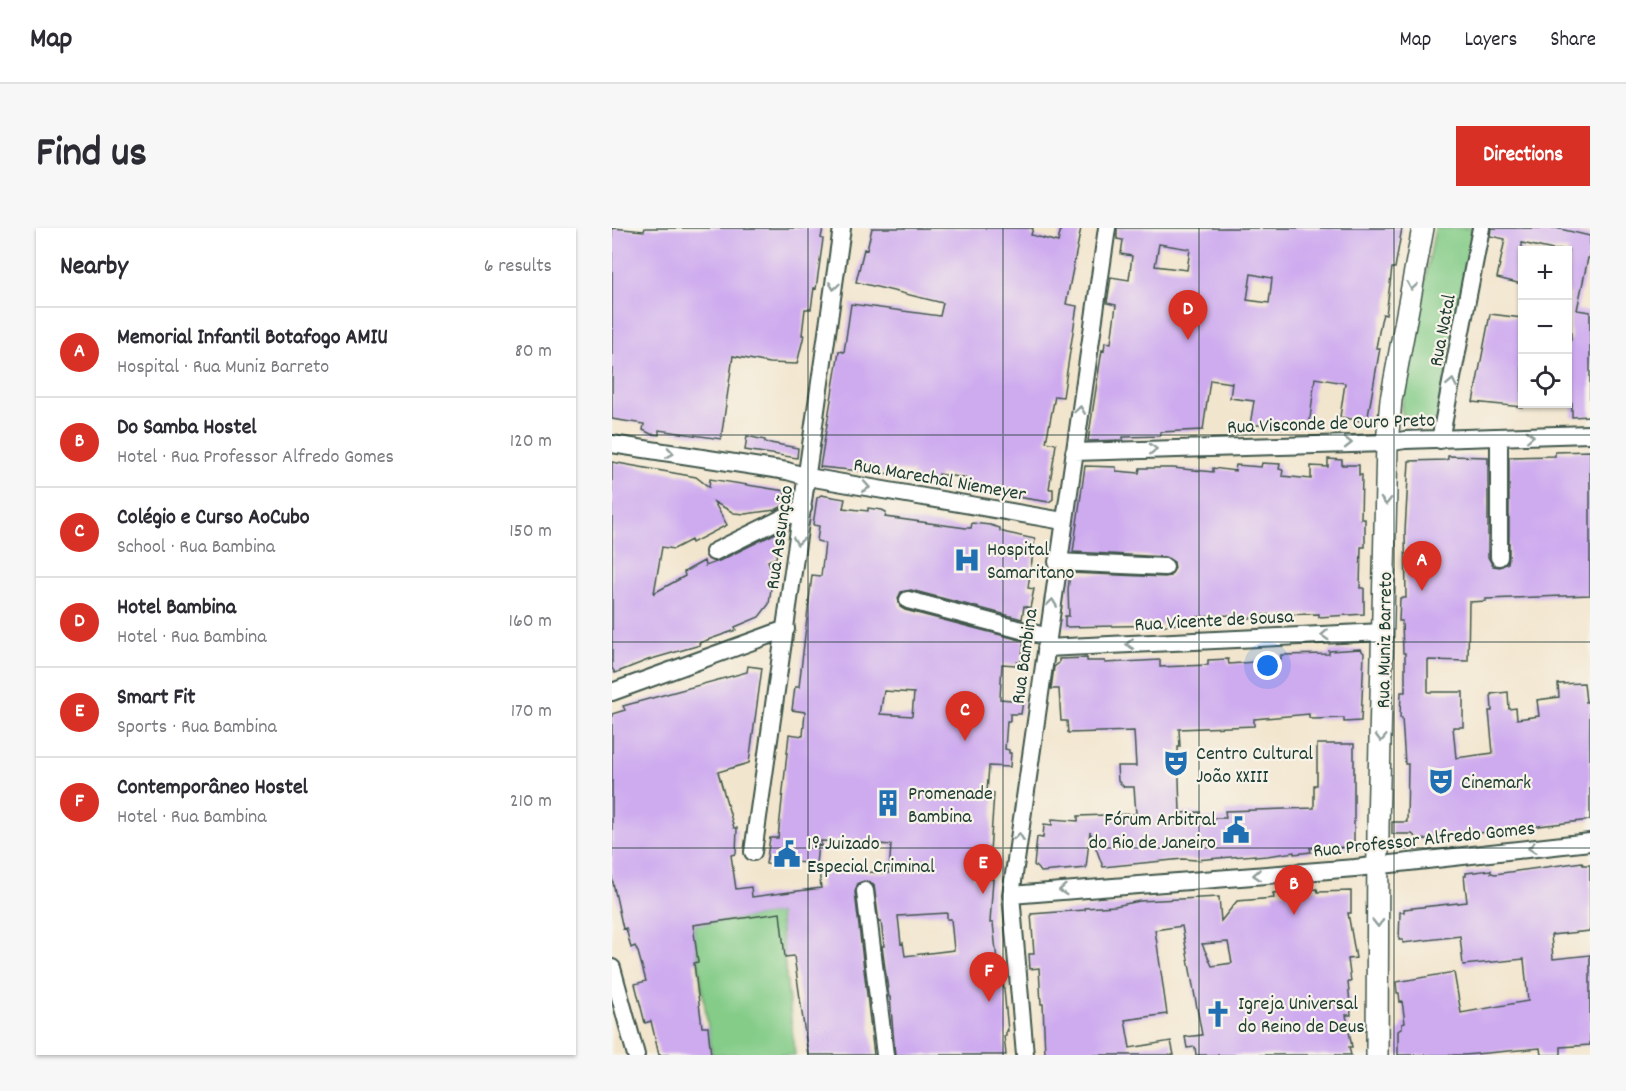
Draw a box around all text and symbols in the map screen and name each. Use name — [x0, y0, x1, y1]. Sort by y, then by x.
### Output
text: Map — [30, 21, 72, 61]
text: Map — [1400, 26, 1431, 56]
text: Layers — [1464, 26, 1517, 56]
text: Share — [1550, 26, 1596, 56]
text: Find us — [36, 126, 147, 186]
button: Directions — [1456, 126, 1590, 186]
map controls — [1518, 246, 1572, 408]
button: + — [1518, 246, 1572, 300]
text: Nearby — [60, 249, 128, 286]
text: 6 results — [484, 253, 552, 281]
one-way arrow — [1406, 280, 1419, 290]
one-way arrow — [829, 281, 841, 291]
pin: D — [1168, 291, 1208, 340]
street label: Rua Natal — [1423, 292, 1465, 369]
button: − — [1518, 300, 1572, 354]
text: Memorial Infantil Botafogo AMIU — [117, 323, 388, 354]
text: A — [74, 338, 85, 366]
text: 80 m — [515, 338, 552, 366]
text: Hospital · Rua Muniz Barreto — [117, 354, 329, 382]
button: locate — [1518, 354, 1572, 408]
one-way arrow — [1445, 378, 1458, 388]
one-way arrow — [1073, 405, 1085, 414]
street label: Rua Visconde de Ouro Preto — [1227, 407, 1436, 443]
text: Do Samba Hostel — [117, 413, 257, 444]
text: B — [75, 428, 84, 456]
text: 120 m — [510, 428, 552, 456]
one-way arrow — [1525, 430, 1534, 443]
one-way arrow — [1344, 437, 1353, 449]
one-way arrow — [1149, 443, 1158, 455]
text: Hotel · Rua Professor Alfredo Gomes — [117, 444, 394, 472]
one-way arrow — [664, 446, 674, 459]
street label: Rua Marechal Niemeyer — [851, 452, 1029, 510]
one-way arrow — [861, 480, 871, 493]
street label: Rua Assunção — [760, 483, 802, 591]
one-way arrow — [1380, 497, 1392, 506]
text: Colégio e Curso AoCubo — [117, 503, 310, 534]
text: C — [75, 518, 84, 546]
text: 150 m — [509, 518, 552, 546]
text: School · Rua Bambina — [117, 534, 275, 562]
one-way arrow — [793, 537, 805, 546]
place label: Hospital Samaritano — [987, 537, 1074, 588]
pin: A — [1402, 542, 1442, 591]
hospital icon: Hospital Samaritano — [952, 545, 982, 575]
street label: Rua Muniz Barreto — [1371, 571, 1401, 709]
text: Hotel Bambina — [117, 593, 236, 624]
one-way arrow — [1045, 598, 1058, 607]
street label: Rua Vicente de Sousa — [1134, 604, 1295, 640]
street label: Rua Bambina — [1005, 606, 1047, 706]
text: D — [74, 608, 85, 636]
text: 160 m — [509, 608, 552, 636]
text: Hotel · Rua Bambina — [117, 624, 267, 652]
one-way arrow — [1320, 629, 1329, 642]
one-way arrow — [1125, 638, 1134, 651]
your location — [1253, 651, 1282, 680]
text: Smart Fit — [117, 683, 195, 714]
pin: C — [946, 692, 984, 741]
text: E — [75, 698, 84, 726]
text: 170 m — [511, 698, 552, 726]
text: Sports · Rua Bambina — [117, 714, 277, 742]
one-way arrow — [1375, 734, 1388, 743]
place label: Centro Cultural João XXIII — [1196, 741, 1313, 792]
theatre icon: Centro Cultural João XXIII — [1161, 748, 1191, 778]
theatre icon: Cinemark — [1426, 766, 1456, 796]
place label: Cinemark — [1461, 770, 1531, 798]
text: Contemporâneo Hostel — [117, 773, 308, 804]
place label: Promenade Bambina — [908, 781, 993, 832]
text: F — [75, 788, 84, 816]
text: 210 m — [510, 788, 552, 816]
building icon: Promenade Bambina — [873, 788, 903, 818]
text: Hotel · Rua Bambina — [117, 804, 267, 832]
place label: Fórum Arbitral do Rio de Janeiro — [1089, 807, 1216, 858]
public building icon: Fórum Arbitral do Rio de Janeiro — [1221, 815, 1251, 845]
street label: Rua Professor Alfredo Gomes — [1312, 815, 1537, 867]
place label: 1º Juizado Especial Criminal — [807, 831, 935, 882]
one-way arrow — [1012, 833, 1024, 842]
public building icon: 1º Juizado Especial Criminal — [772, 839, 802, 869]
one-way arrow — [1527, 842, 1536, 854]
pin: E — [964, 844, 1003, 894]
pin: B — [1274, 866, 1314, 915]
one-way arrow — [1253, 868, 1262, 881]
one-way arrow — [1058, 884, 1067, 897]
one-way arrow — [1372, 918, 1384, 927]
pin: F — [970, 952, 1009, 1002]
place label: Igreja Universal do Reino de Deus — [1238, 991, 1365, 1042]
church icon: Igreja Universal do Reino de Deus — [1203, 999, 1233, 1029]

